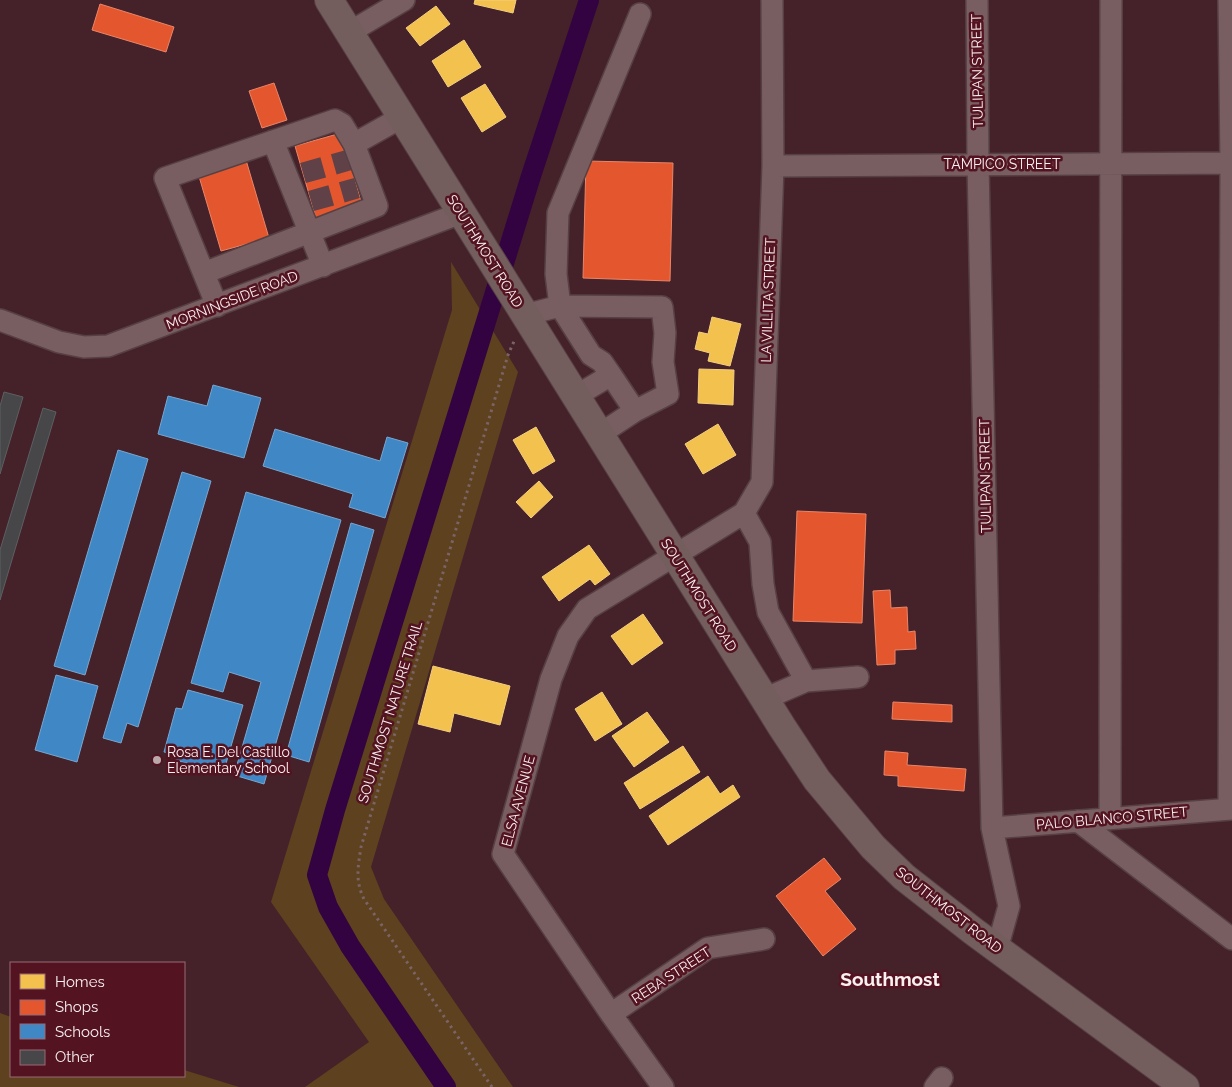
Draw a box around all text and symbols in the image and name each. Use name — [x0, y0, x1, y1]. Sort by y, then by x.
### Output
street label: TULIPAN STREET — [968, 13, 986, 128]
street label: TAMPICO STREET — [944, 156, 1061, 172]
street label: SOUTHMOST ROAD — [444, 192, 526, 310]
street label: LA VILLITA STREET — [758, 237, 778, 363]
street label: MORNINGSIDE ROAD — [164, 267, 300, 333]
street label: TULIPAN STREET — [976, 418, 994, 533]
street label: SOUTHMOST ROAD — [658, 536, 740, 654]
street label: SOUTHMOST NATURE TRAIL — [355, 619, 425, 805]
place label: Rosa E. Del Castillo Elementary School — [167, 744, 290, 776]
marker: Rosa E. Del Castillo Elementary School — [151, 754, 163, 766]
street label: ELSA AVENUE — [498, 754, 538, 848]
street label: PALO BLANCO STREET — [1035, 803, 1189, 833]
street label: SOUTHMOST ROAD — [893, 864, 1005, 956]
street label: REBA STREET — [628, 943, 714, 1007]
legend — [10, 962, 185, 1077]
district label: Southmost — [840, 968, 940, 990]
text: Homes — [55, 973, 105, 991]
text: Shops — [55, 998, 98, 1016]
text: Schools — [55, 1023, 110, 1041]
text: Other — [55, 1048, 95, 1066]

